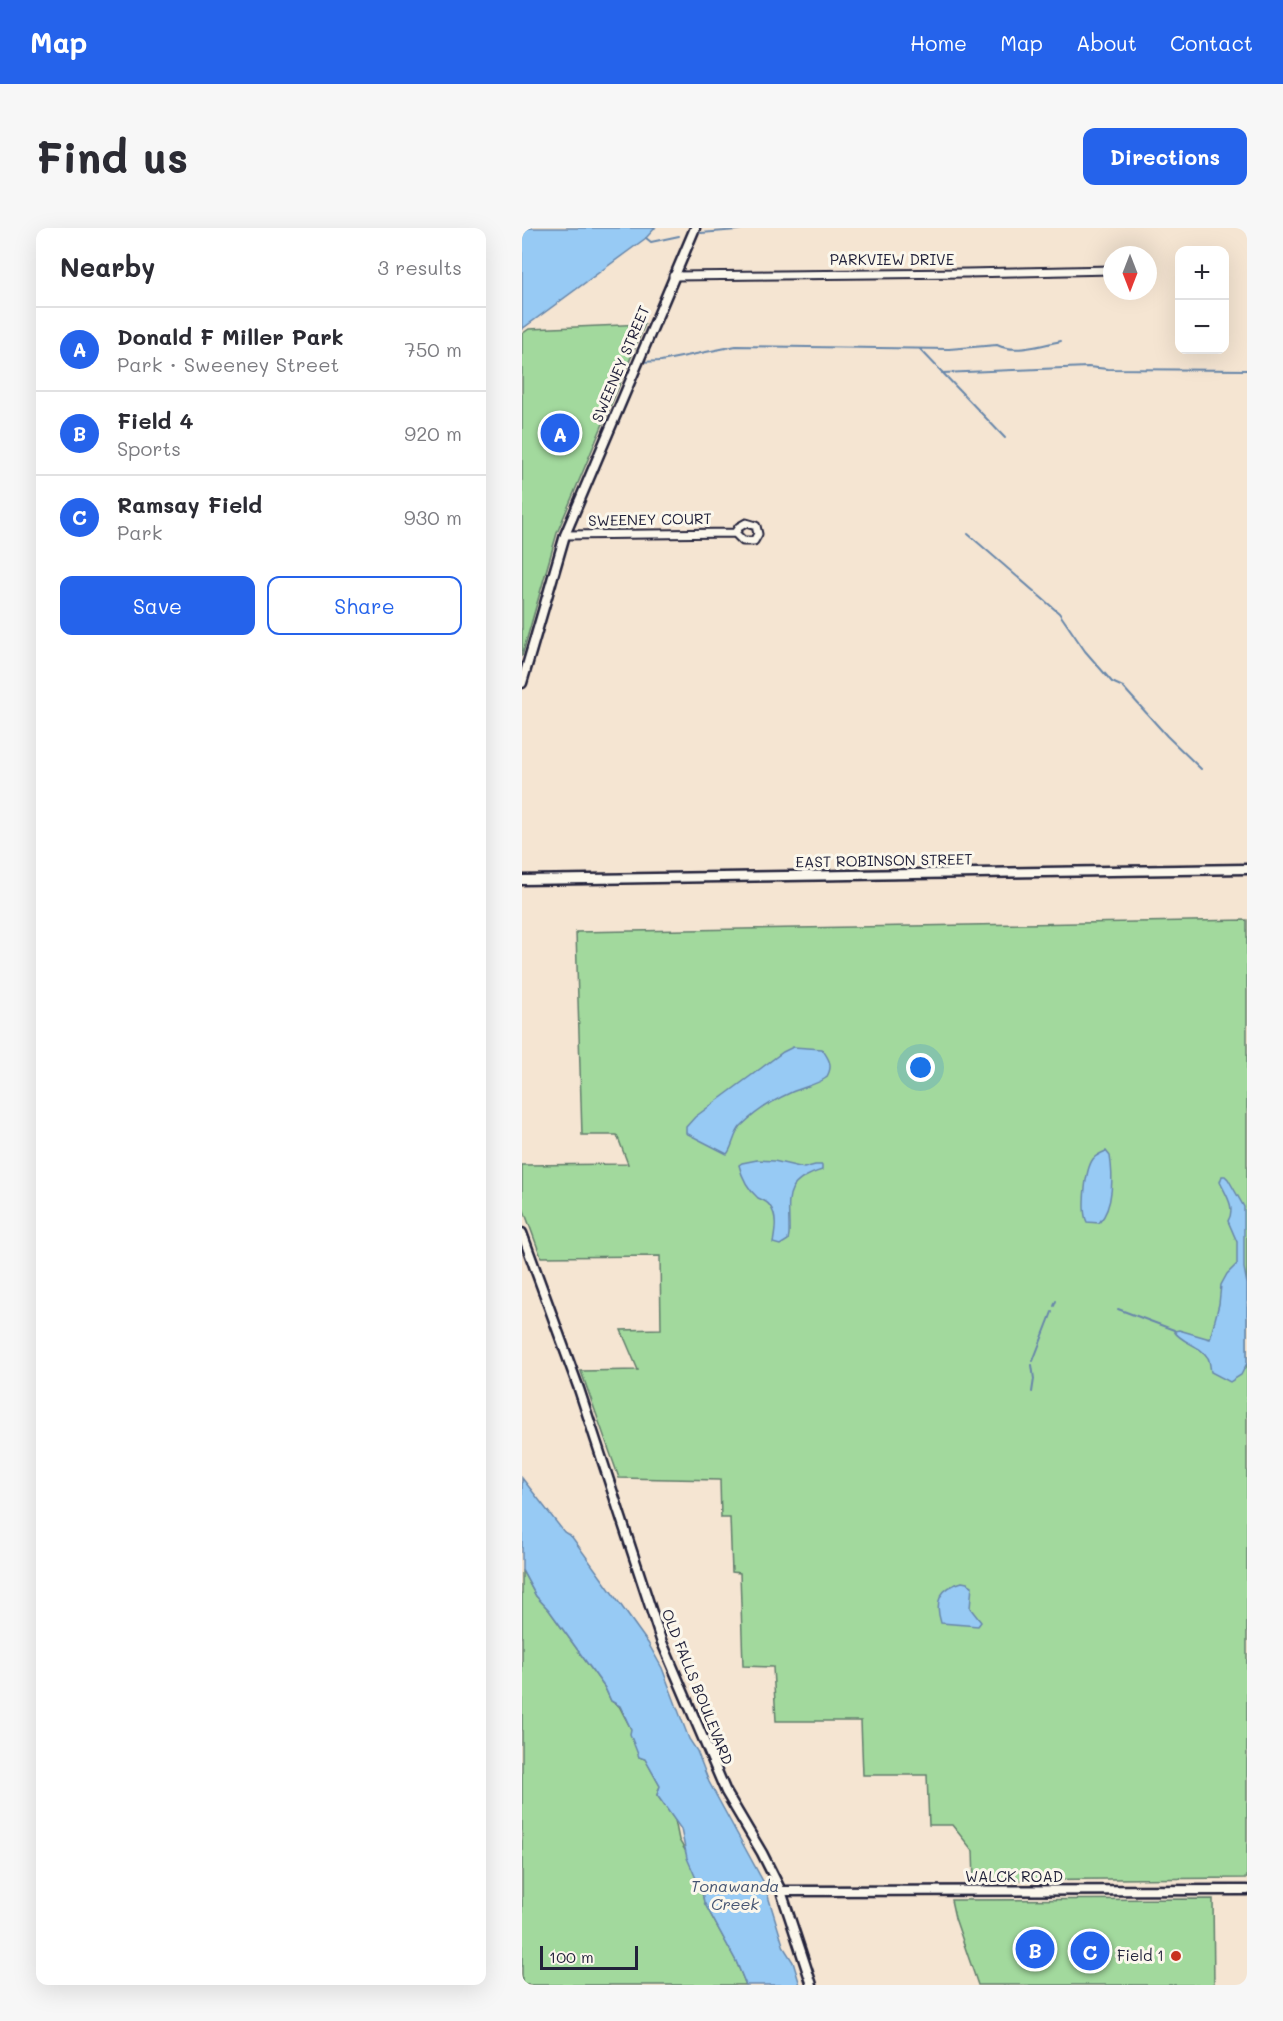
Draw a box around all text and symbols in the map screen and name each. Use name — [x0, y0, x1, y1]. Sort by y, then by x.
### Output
text: Map — [30, 24, 87, 60]
text: Home — [910, 29, 967, 56]
text: Map — [1000, 29, 1043, 56]
text: About — [1076, 29, 1137, 56]
text: Contact — [1170, 29, 1253, 56]
button: Directions — [1083, 128, 1247, 185]
text: Find us — [36, 129, 188, 184]
north arrow — [1103, 246, 1157, 300]
map controls — [1175, 246, 1229, 354]
button: + — [1175, 246, 1229, 300]
street label: PARKVIEW DRIVE — [830, 249, 955, 269]
text: Nearby — [60, 250, 155, 284]
text: 3 results — [377, 254, 462, 280]
button: − — [1175, 300, 1229, 354]
street label: SWEENEY STREET — [586, 302, 654, 425]
text: Donald F Miller Park — [117, 322, 344, 351]
text: A — [73, 336, 86, 362]
text: 750 m — [405, 336, 462, 362]
text: Park · Sweeney Street — [117, 351, 339, 377]
text: Field 4 — [117, 406, 193, 435]
pin: A — [540, 410, 579, 456]
text: B — [73, 420, 86, 446]
text: 920 m — [404, 420, 462, 446]
text: Sports — [117, 435, 181, 461]
text: Ramsay Field — [117, 490, 262, 519]
text: C — [72, 504, 87, 530]
text: 930 m — [404, 504, 462, 530]
street label: SWEENEY COURT — [588, 508, 712, 530]
text: Park — [117, 519, 162, 545]
button: Save — [60, 576, 255, 635]
button: Share — [267, 576, 462, 635]
street label: EAST ROBINSON STREET — [795, 848, 973, 872]
your location — [906, 1053, 935, 1082]
street label: OLD FALLS BOULEVARD — [657, 1606, 738, 1768]
street label: WALCK ROAD — [965, 1866, 1063, 1886]
water label: Tonawanda Creek — [691, 1875, 779, 1914]
pin: B — [1016, 1926, 1054, 1972]
pin: C — [1070, 1928, 1110, 1974]
scale bar — [540, 1943, 638, 1970]
place label: Field 1 — [1117, 1945, 1164, 1965]
text: 100 m — [549, 1946, 594, 1967]
marker: Field 1 — [1169, 1949, 1183, 1963]

